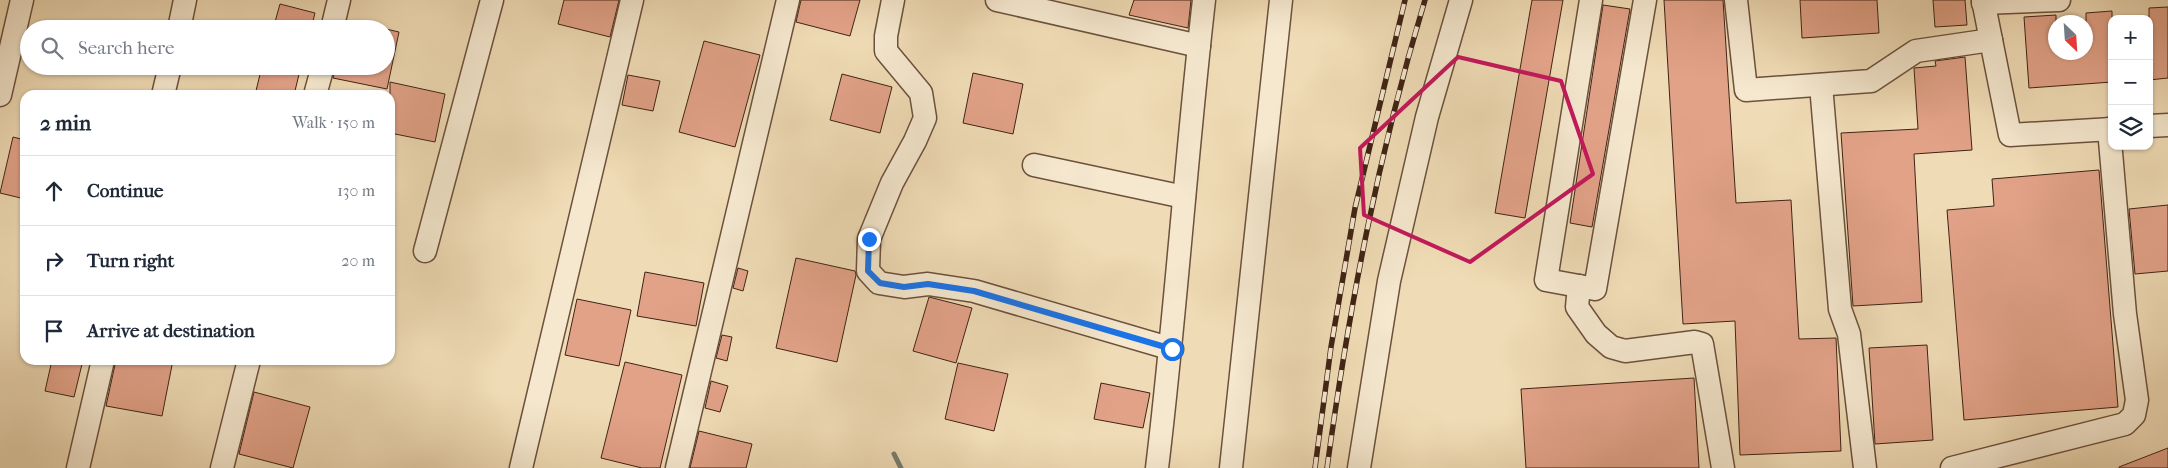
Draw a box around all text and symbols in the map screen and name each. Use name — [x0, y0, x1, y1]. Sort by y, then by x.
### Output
north arrow — [2048, 15, 2093, 60]
map controls — [2108, 15, 2153, 150]
button: + — [2108, 15, 2153, 60]
search box — [20, 20, 395, 75]
icon: search — [38, 34, 66, 62]
text: Search here — [78, 37, 174, 59]
button: − — [2108, 60, 2153, 105]
button: layers — [2108, 105, 2153, 150]
text: 2 min — [40, 111, 91, 135]
text: Walk · 150 m — [292, 113, 375, 132]
icon: ahead — [40, 177, 68, 205]
text: Continue — [87, 180, 163, 202]
text: 130 m — [337, 181, 375, 200]
route end — [858, 228, 881, 251]
icon: right — [40, 247, 68, 275]
text: Turn right — [87, 250, 174, 272]
text: 20 m — [341, 251, 375, 270]
icon: arrive — [40, 317, 68, 345]
text: Arrive at destination — [87, 320, 255, 342]
route start — [1161, 338, 1184, 361]

